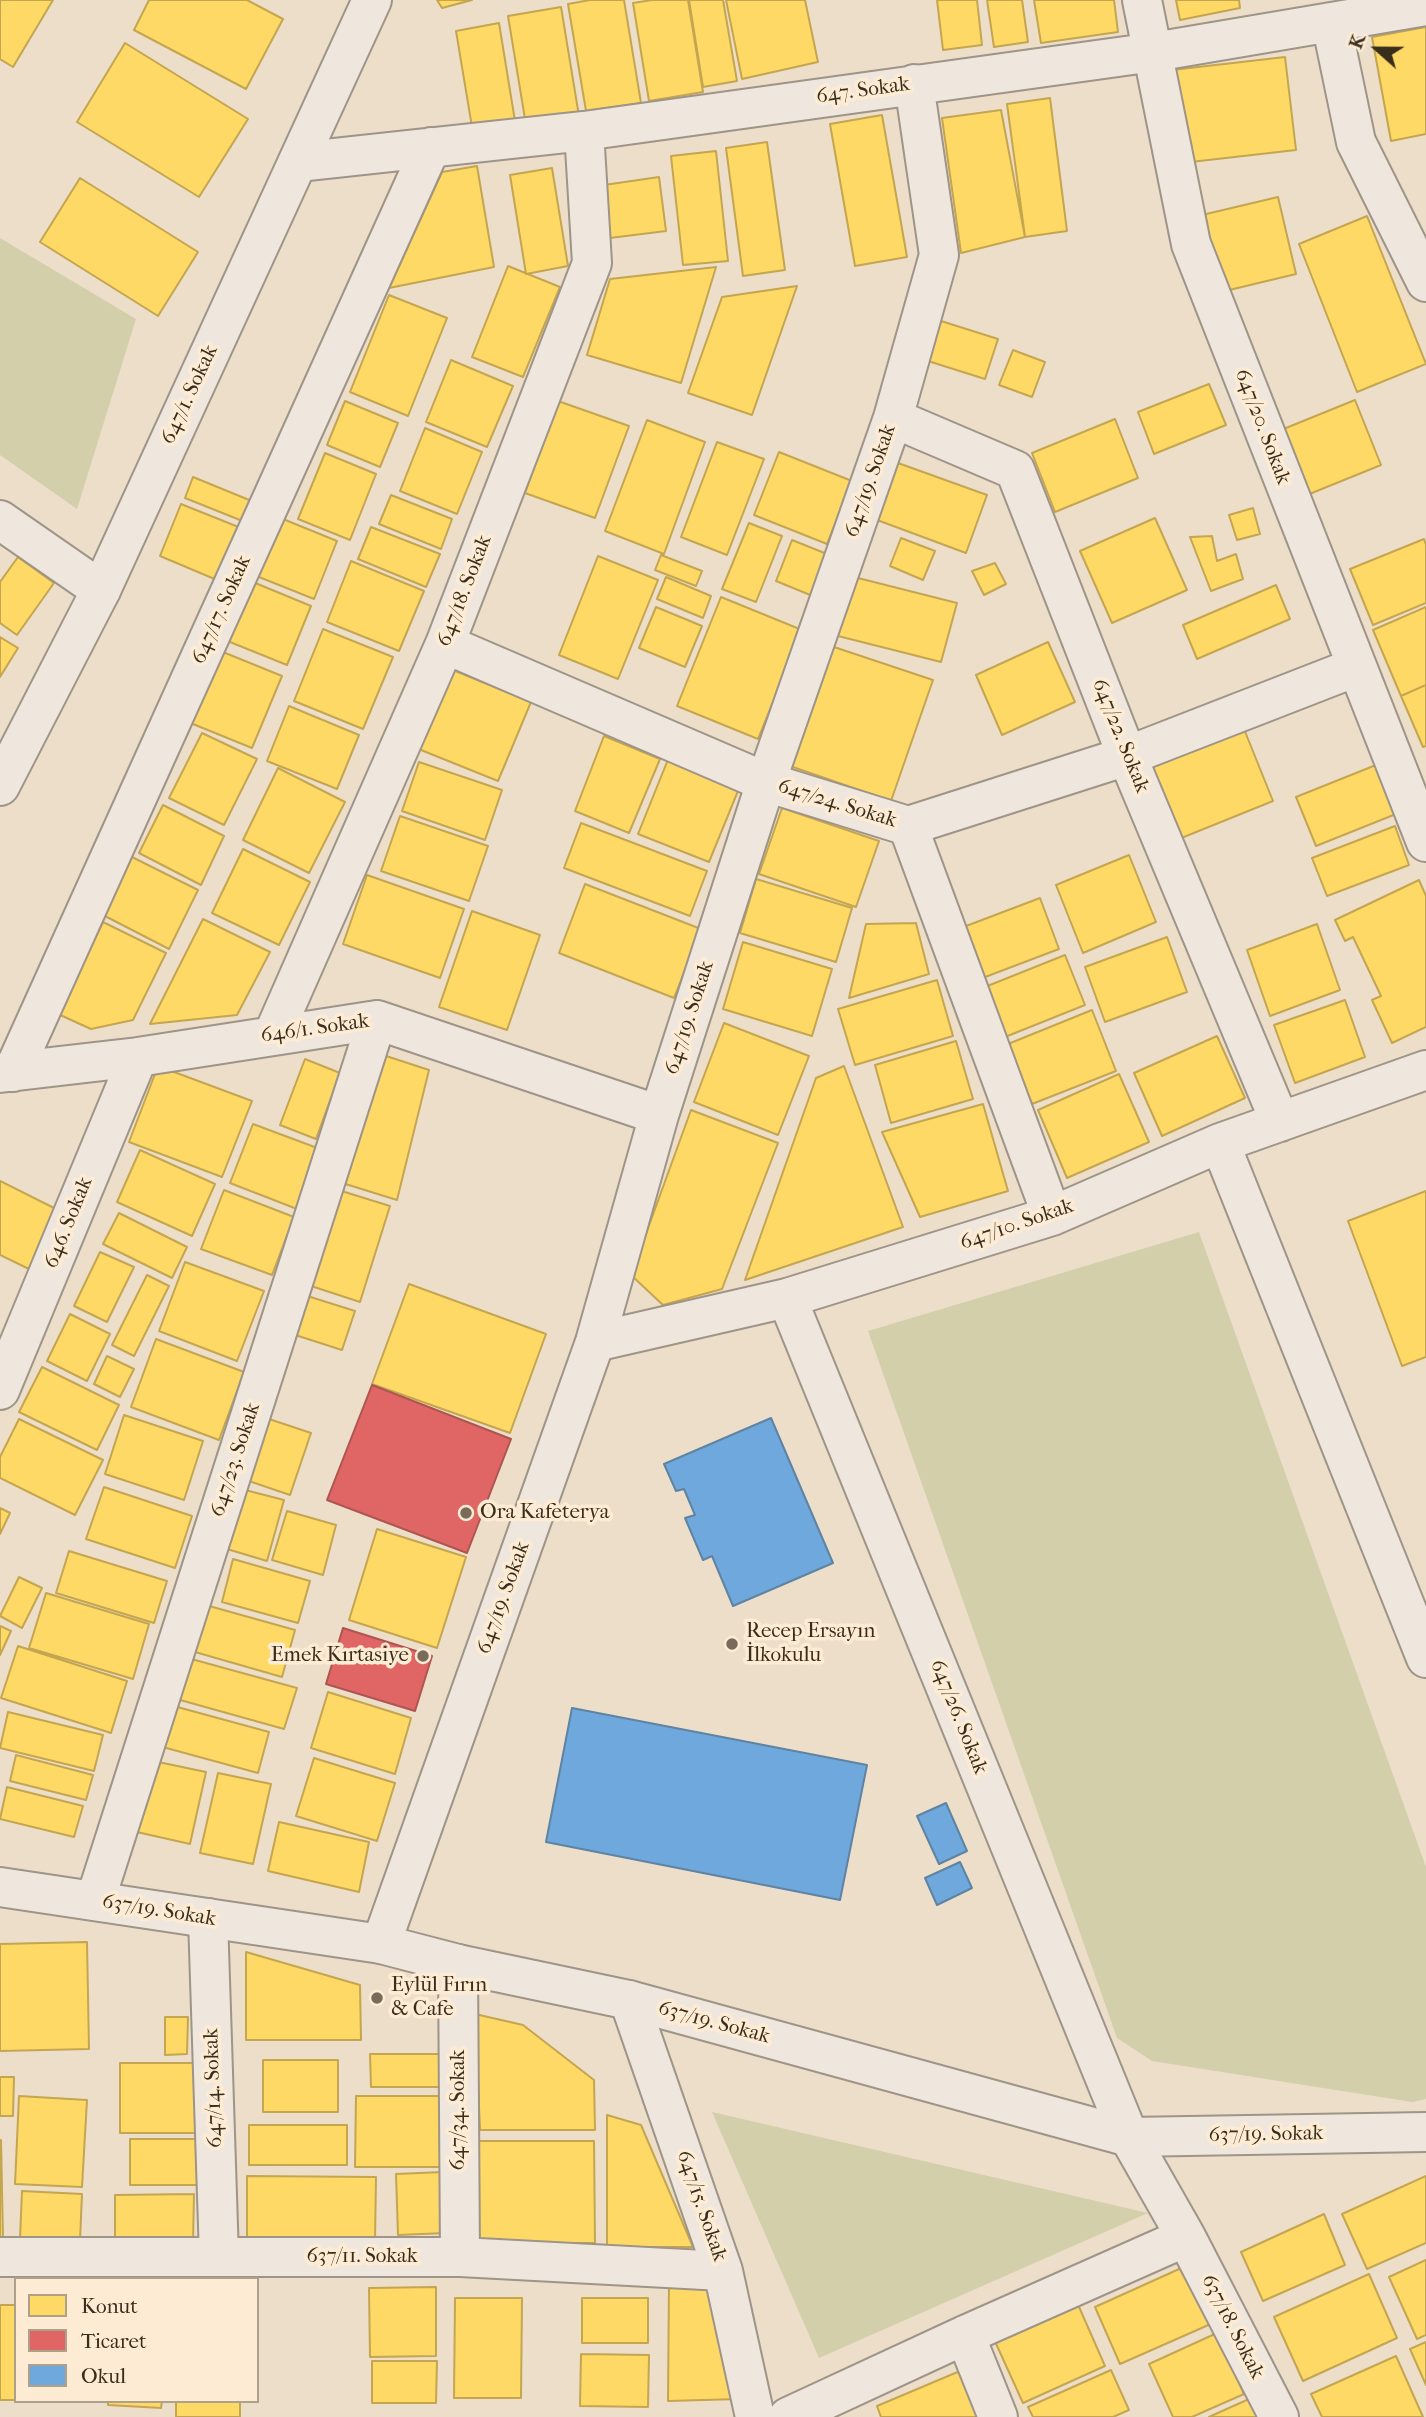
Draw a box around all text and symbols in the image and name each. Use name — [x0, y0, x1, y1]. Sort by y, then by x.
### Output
north arrow — [1342, 14, 1412, 84]
text: K — [1345, 31, 1370, 52]
street label: 647. Sokak — [815, 72, 911, 110]
street label: 647/1. Sokak — [156, 341, 224, 449]
street label: 647/20. Sokak — [1228, 366, 1296, 488]
street label: 647/19. Sokak — [840, 421, 902, 541]
street label: 647/18. Sokak — [432, 532, 498, 650]
street label: 647/17. Sokak — [187, 552, 257, 668]
street label: 647/22. Sokak — [1086, 675, 1154, 797]
street label: 647/24. Sokak — [774, 774, 900, 834]
street label: 647/19. Sokak — [660, 958, 720, 1078]
street label: 646/1. Sokak — [259, 1009, 371, 1049]
street label: 646. Sokak — [39, 1174, 99, 1272]
street label: 647/10. Sokak — [957, 1194, 1077, 1256]
street label: 647/23. Sokak — [206, 1400, 266, 1520]
place label: Ora Kafeterya — [480, 1500, 609, 1526]
marker: Ora Kafeterya — [458, 1505, 474, 1521]
street label: 647/19. Sokak — [472, 1538, 536, 1658]
place label: Recep Ersayın İlkokulu — [746, 1619, 875, 1669]
marker: Recep Ersayın İlkokulu — [724, 1636, 740, 1652]
place label: Emek Kırtasiye — [271, 1643, 409, 1669]
marker: Emek Kırtasiye — [415, 1648, 431, 1664]
street label: 647/26. Sokak — [924, 1656, 992, 1778]
street label: 637/19. Sokak — [100, 1890, 218, 1932]
place label: Eylül Fırın & Cafe — [391, 1973, 487, 2023]
marker: Eylül Fırın & Cafe — [369, 1990, 385, 2006]
street label: 637/19. Sokak — [655, 1996, 773, 2050]
street label: 647/14. Sokak — [199, 2028, 229, 2148]
street label: 647/34. Sokak — [446, 2050, 472, 2170]
street label: 637/19. Sokak — [1208, 2121, 1324, 2149]
street label: 647/15. Sokak — [670, 2147, 732, 2265]
street label: 637/11. Sokak — [306, 2244, 418, 2270]
street label: 637/18. Sokak — [1195, 2270, 1269, 2384]
legend — [14, 2277, 259, 2403]
text: Konut — [81, 2294, 138, 2318]
text: Ticaret — [81, 2329, 146, 2353]
text: Okul — [81, 2364, 126, 2388]

